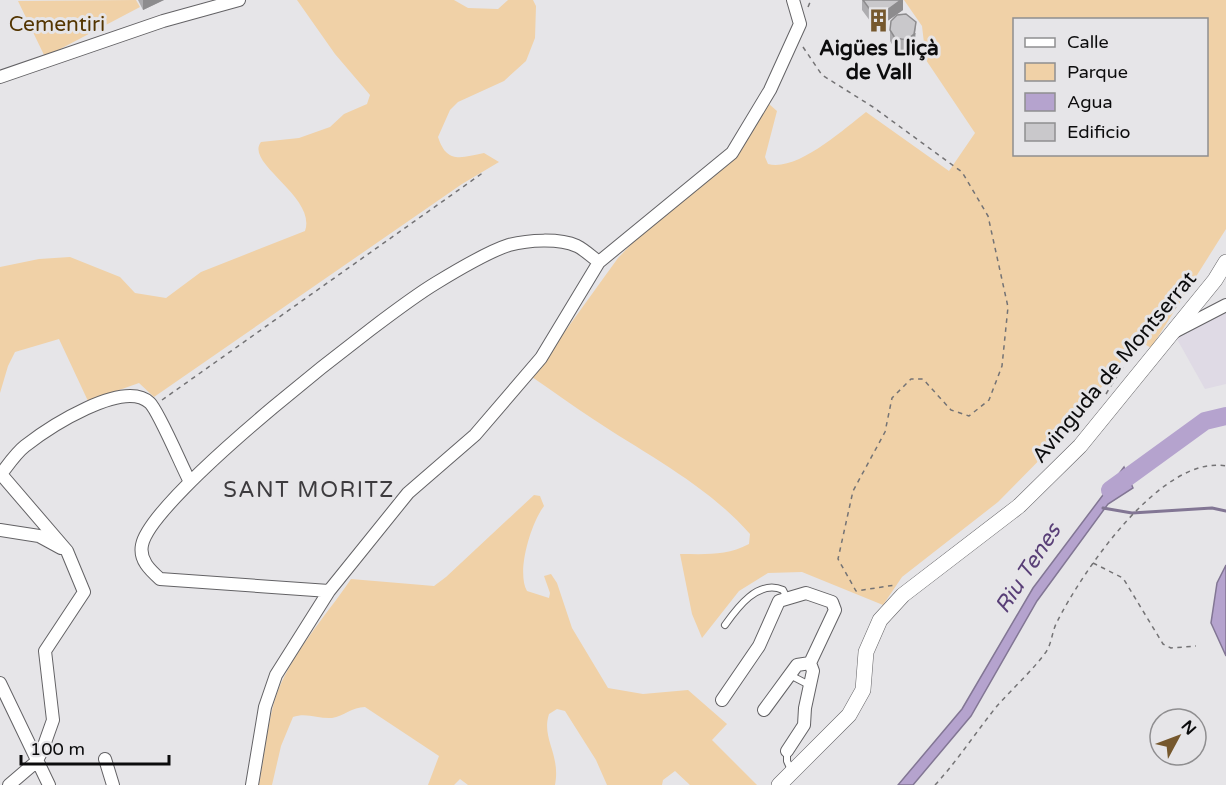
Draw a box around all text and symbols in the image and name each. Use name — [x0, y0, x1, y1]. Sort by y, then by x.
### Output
building icon: Aigües Lliçà de Vall — [866, 7, 892, 33]
park label: Cementiri — [9, 12, 105, 37]
legend — [1013, 18, 1208, 156]
text: Calle — [1067, 31, 1109, 53]
place label: Aigües Lliçà de Vall — [819, 36, 939, 85]
text: Parque — [1067, 61, 1128, 83]
text: Agua — [1067, 91, 1113, 113]
text: Edificio — [1067, 121, 1131, 143]
street label: Avinguda de Montserrat — [1027, 267, 1202, 468]
district label: SANT MORITZ — [223, 477, 395, 503]
water label: Riu Tenes — [989, 518, 1067, 618]
north arrow — [1148, 707, 1208, 767]
text: N — [1177, 716, 1200, 739]
scale bar — [21, 728, 170, 766]
text: 100 m — [30, 738, 85, 760]

